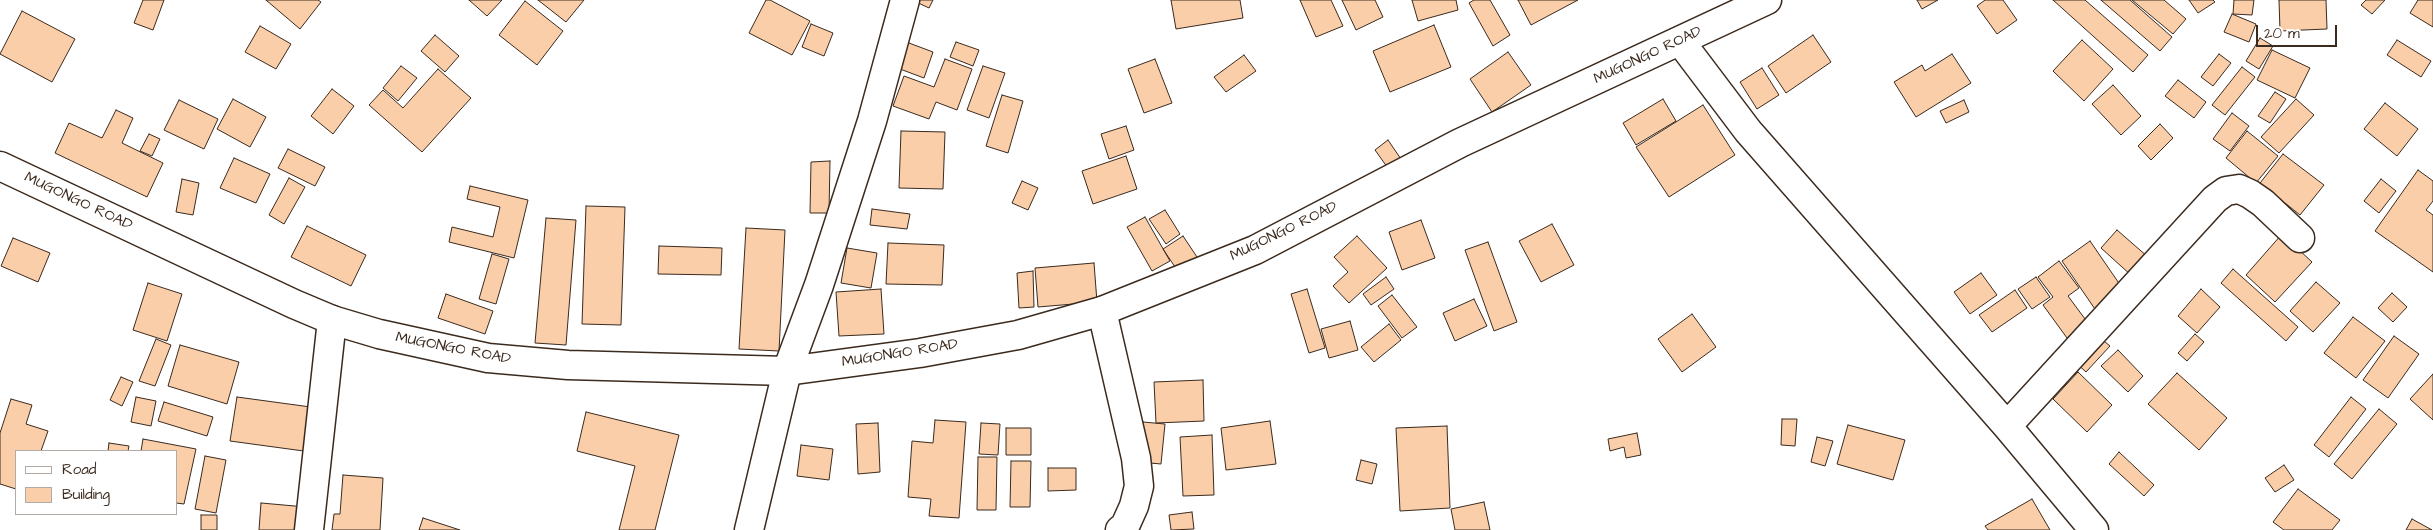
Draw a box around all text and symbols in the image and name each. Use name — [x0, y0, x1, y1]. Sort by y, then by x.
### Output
scale bar — [2258, 15, 2339, 47]
street label: MUGONGO ROAD — [1591, 23, 1705, 89]
text: 20 m — [2264, 23, 2300, 44]
street label: MUGONGO ROAD — [21, 169, 135, 235]
street label: MUGONGO ROAD — [1227, 198, 1341, 266]
street label: MUGONGO ROAD — [394, 329, 512, 369]
street label: MUGONGO ROAD — [841, 336, 959, 372]
legend — [15, 450, 178, 515]
text: Road — [62, 459, 96, 480]
text: Building — [62, 484, 110, 505]

